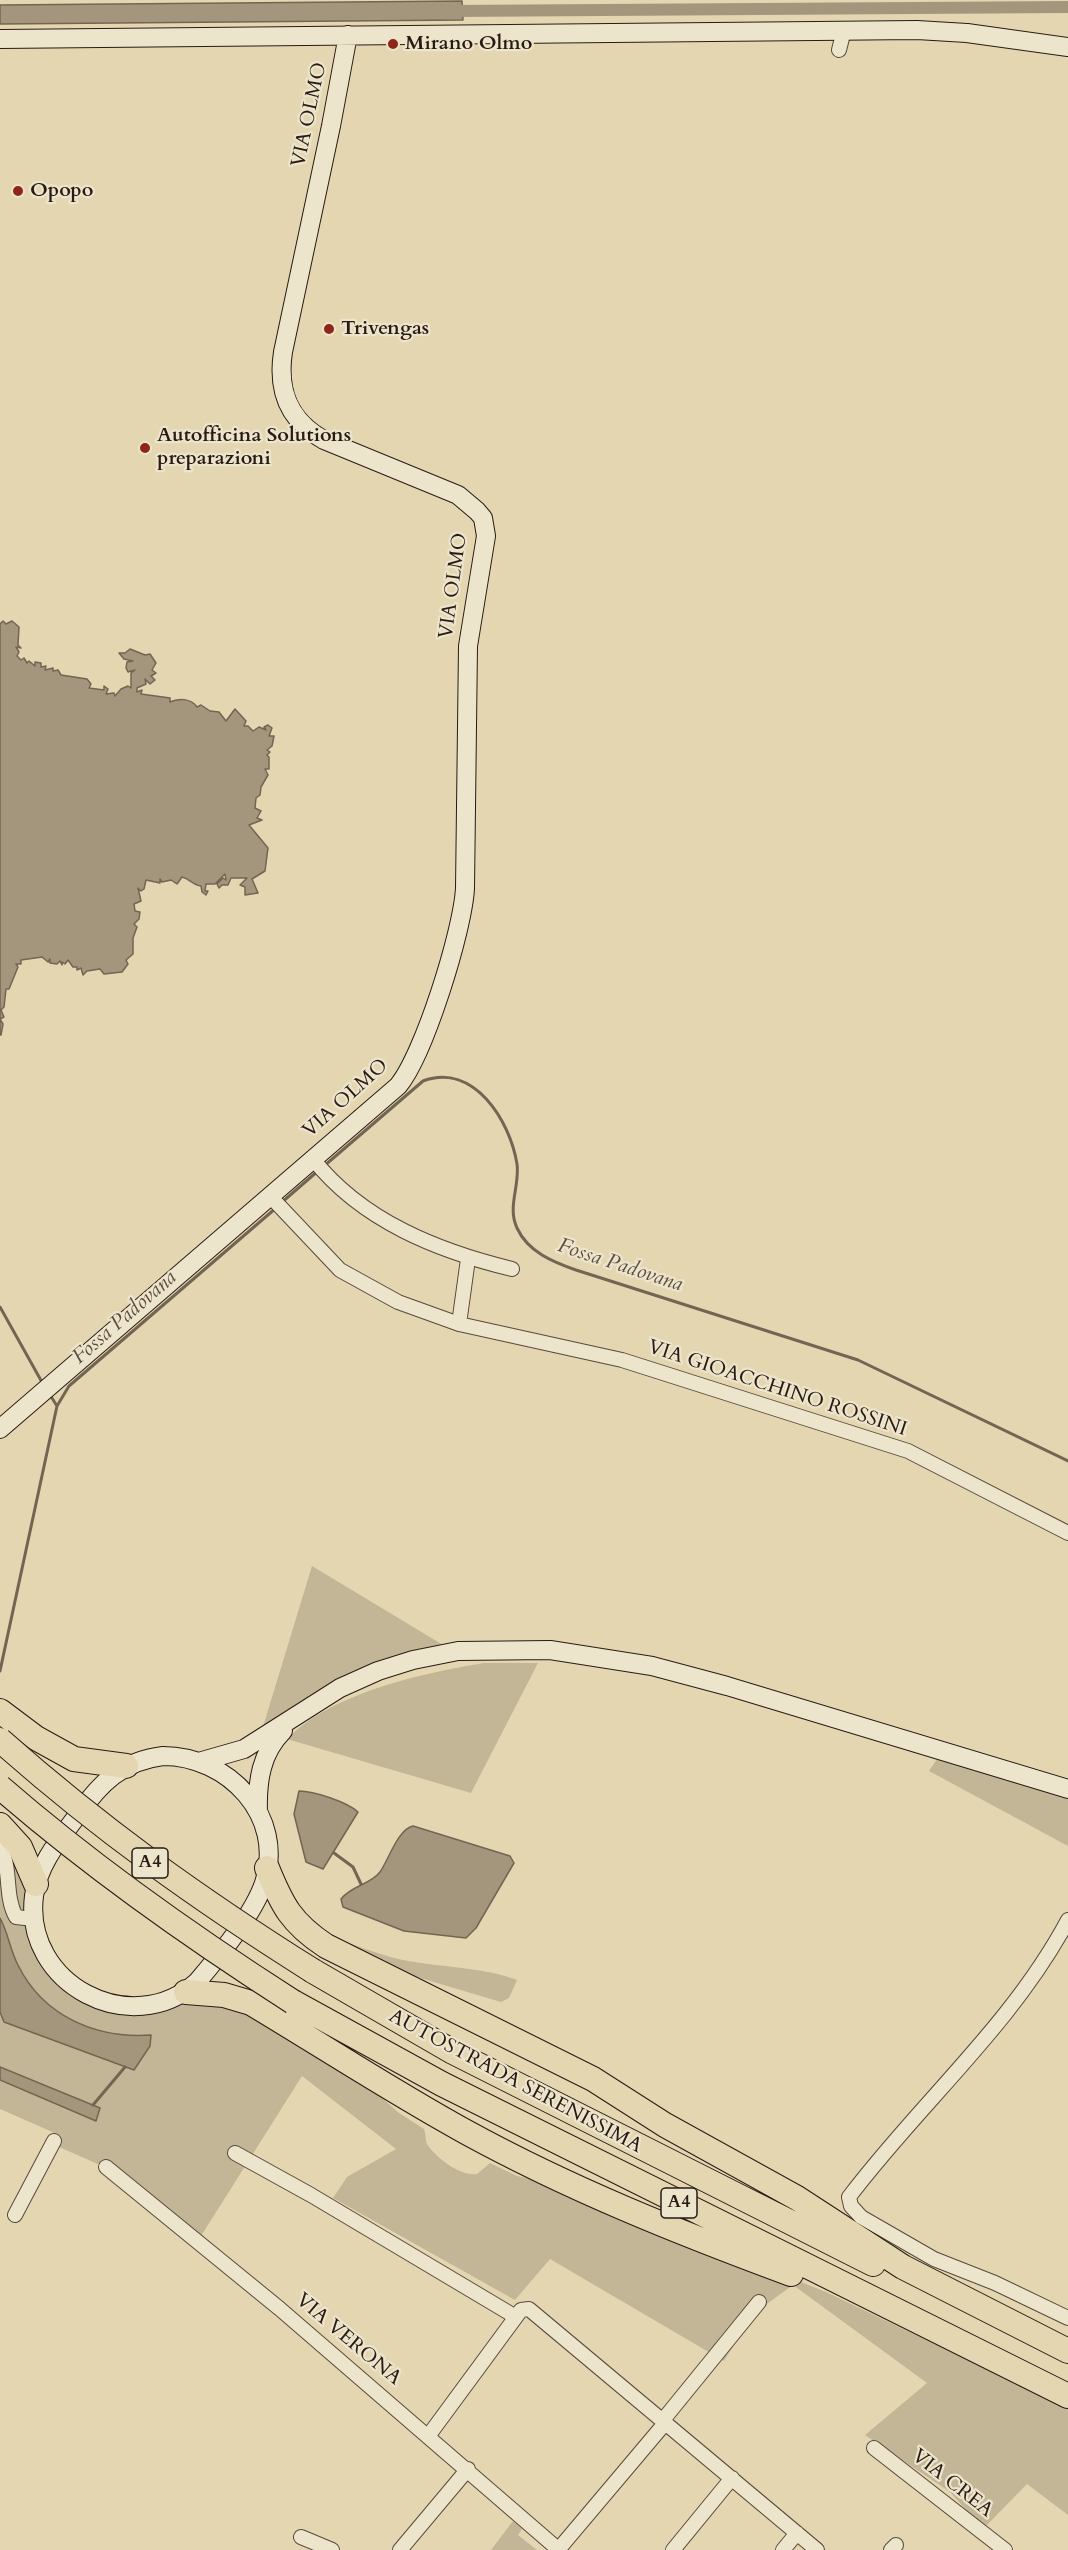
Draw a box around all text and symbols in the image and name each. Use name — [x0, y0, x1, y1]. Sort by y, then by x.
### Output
place label: Mirano Olmo — [405, 32, 532, 56]
marker: Mirano Olmo — [386, 37, 400, 51]
street label: VIA OLMO — [287, 60, 333, 170]
place label: Opopo — [30, 179, 93, 203]
marker: Opopo — [11, 184, 25, 198]
place label: Trivengas — [341, 317, 429, 341]
marker: Trivengas — [322, 322, 336, 336]
place label: Autofficina Solutions preparazioni — [157, 424, 351, 471]
marker: Autofficina Solutions preparazioni — [138, 441, 152, 455]
street label: VIA OLMO — [435, 532, 473, 640]
street label: VIA OLMO — [298, 1054, 394, 1144]
water label: Fossa Padovana — [554, 1234, 686, 1298]
water label: Fossa Padovana — [68, 1266, 182, 1370]
street label: VIA GIOACCHINO ROSSINI — [644, 1336, 910, 1442]
road number: A4 — [132, 1848, 168, 1878]
street label: AUTOSTRADA SERENISSIMA — [384, 2005, 646, 2159]
road number: A4 — [661, 2188, 697, 2218]
street label: VIA VERONA — [290, 2289, 406, 2391]
street label: VIA CREA — [906, 2445, 998, 2523]

